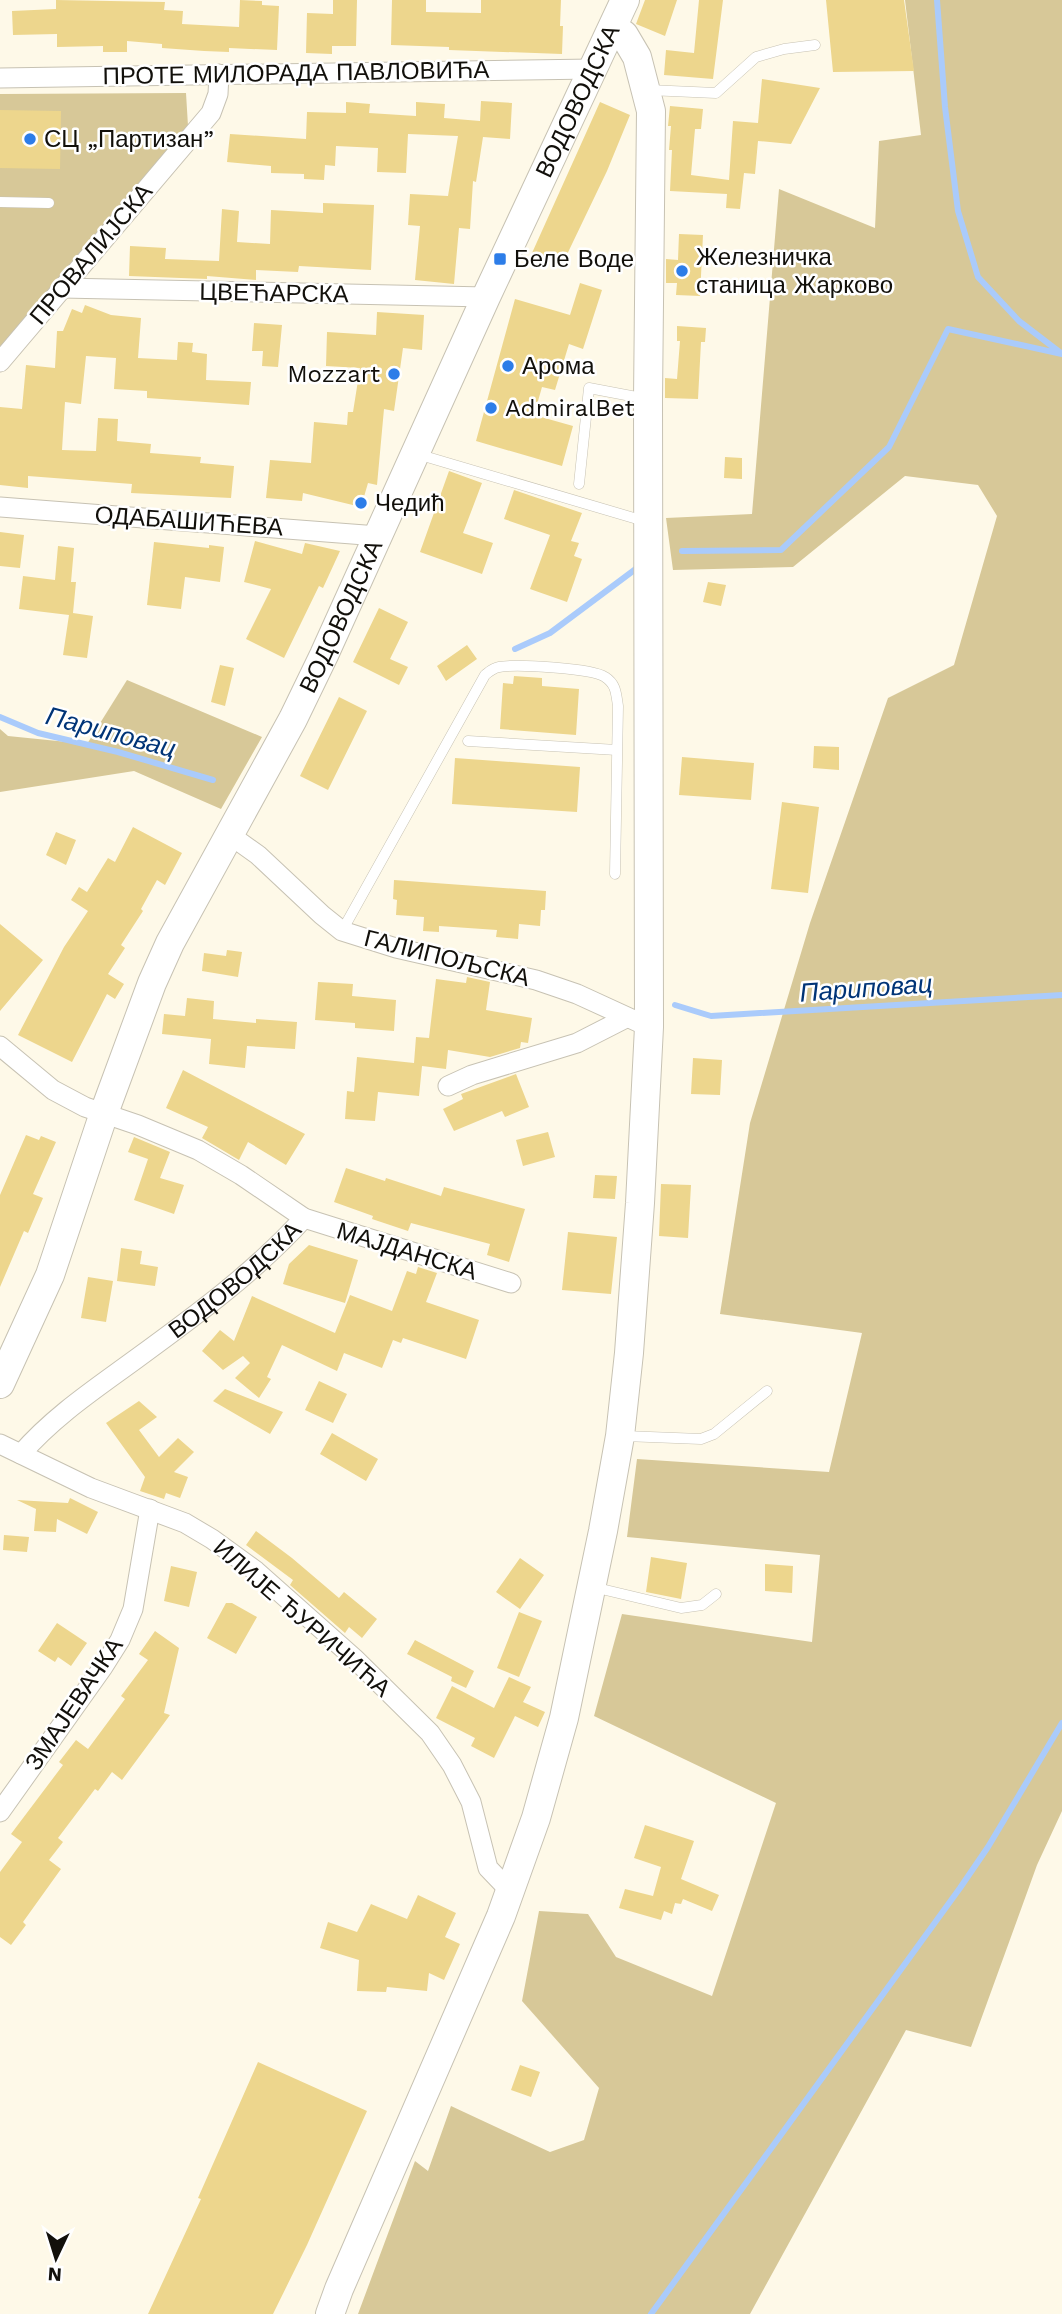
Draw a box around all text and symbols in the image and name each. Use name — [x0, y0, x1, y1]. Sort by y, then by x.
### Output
street label: ВОДОВОДСКА — [530, 20, 625, 182]
street label: ПРОТЕ МИЛОРАДА ПАВЛОВИЋА — [102, 56, 490, 90]
place label: СЦ „Партизан” — [44, 125, 214, 153]
marker: СЦ „Партизан” — [22, 131, 38, 147]
street label: ПРОВАЛИЈСКА — [24, 178, 158, 330]
place label: Железничка станица Жарково — [696, 243, 893, 299]
place label: Беле Воде — [514, 245, 634, 273]
marker: Беле Воде — [492, 251, 508, 267]
marker: Железничка станица Жарково — [674, 263, 690, 279]
street label: ЦВЕЋАРСКА — [199, 278, 349, 308]
place label: Арома — [522, 352, 595, 380]
marker: Арома — [500, 358, 516, 374]
place label: Mozzart — [287, 360, 380, 388]
marker: Mozzart — [386, 366, 402, 382]
place label: AdmiralBet — [505, 394, 635, 422]
marker: AdmiralBet — [483, 400, 499, 416]
place label: Чедић — [375, 489, 445, 517]
marker: Чедић — [353, 495, 369, 511]
street label: ОДАБАШИЋЕВА — [94, 500, 284, 542]
street label: ВОДОВОДСКА — [294, 535, 388, 697]
water label: Париповац — [43, 700, 179, 764]
street label: ГАЛИПОЉСКА — [361, 924, 533, 992]
water label: Париповац — [798, 968, 934, 1008]
street label: ВОДОВОДСКА — [163, 1216, 307, 1344]
street label: МАЈДАНСКА — [334, 1216, 480, 1286]
street label: ИЛИЈЕ ЂУРИЧИЋА — [208, 1533, 396, 1703]
street label: ЗМАЈЕВАЧКА — [19, 1632, 129, 1776]
north arrow — [21, 2223, 91, 2293]
text: N — [47, 2262, 63, 2286]

